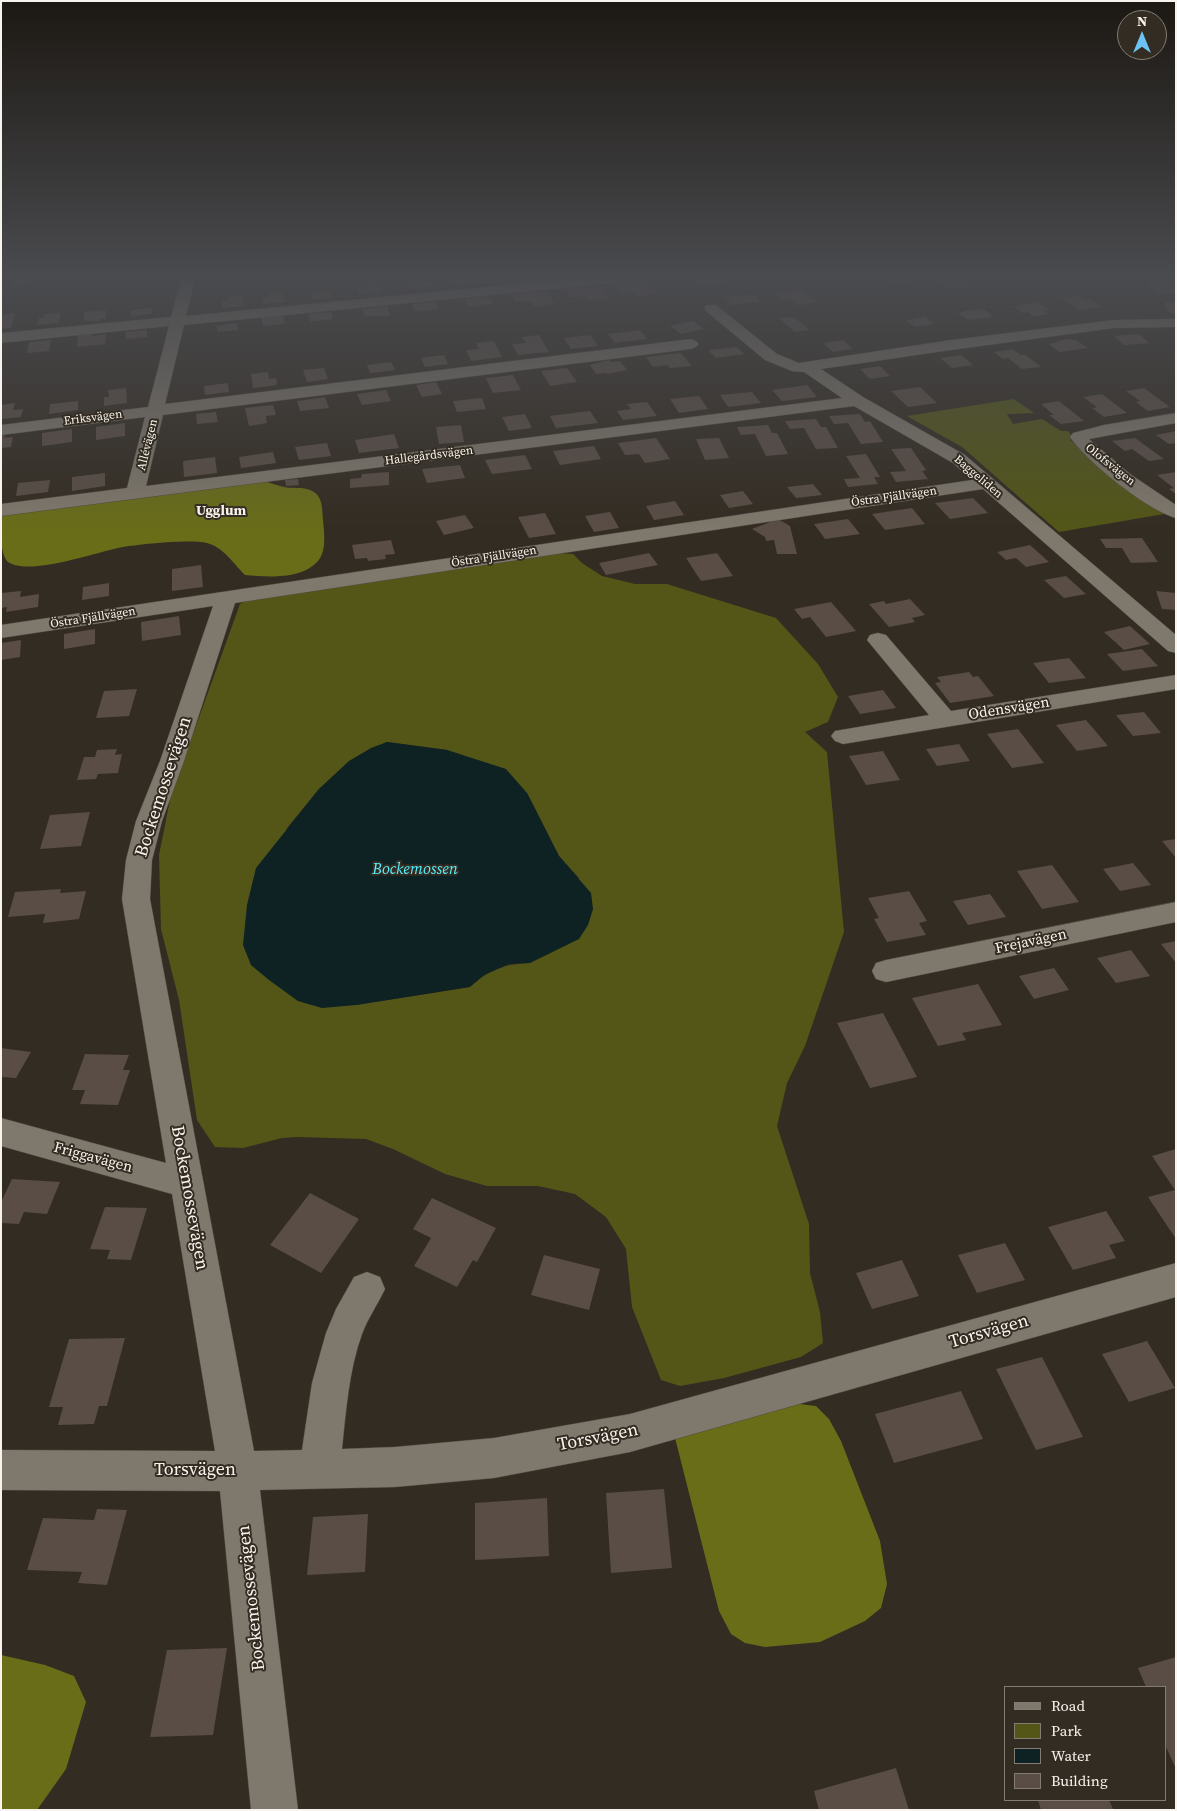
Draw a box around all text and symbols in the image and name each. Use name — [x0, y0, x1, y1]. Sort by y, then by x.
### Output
north arrow — [1117, 10, 1167, 60]
text: N — [1137, 11, 1147, 31]
street label: Eriksvägen — [63, 407, 123, 429]
street label: Allévägen — [135, 418, 161, 472]
street label: Olofsvägen — [1082, 441, 1138, 489]
street label: Hallegårdsvägen — [384, 443, 474, 469]
street label: Baggeliden — [951, 452, 1005, 502]
street label: Östra Fjällvägen — [850, 484, 938, 510]
district label: Ugglum — [196, 503, 246, 519]
street label: Östra Fjällvägen — [450, 543, 538, 571]
street label: Östra Fjällvägen — [49, 604, 137, 632]
street label: Odensvägen — [967, 694, 1051, 724]
street label: Bockemossevägen — [131, 714, 197, 860]
water label: Bockemossen — [372, 860, 458, 880]
street label: Frejavägen — [993, 926, 1069, 958]
street label: Bockemossevägen — [166, 1124, 212, 1272]
street label: Friggavägen — [52, 1139, 134, 1177]
street label: Torsvägen — [947, 1310, 1031, 1354]
street label: Torsvägen — [556, 1420, 640, 1456]
street label: Torsvägen — [154, 1459, 236, 1481]
street label: Bockemossevägen — [234, 1524, 270, 1672]
legend — [1004, 1686, 1167, 1801]
text: Road — [1051, 1695, 1085, 1716]
text: Park — [1051, 1720, 1082, 1741]
text: Water — [1051, 1745, 1091, 1766]
text: Building — [1051, 1770, 1108, 1791]

